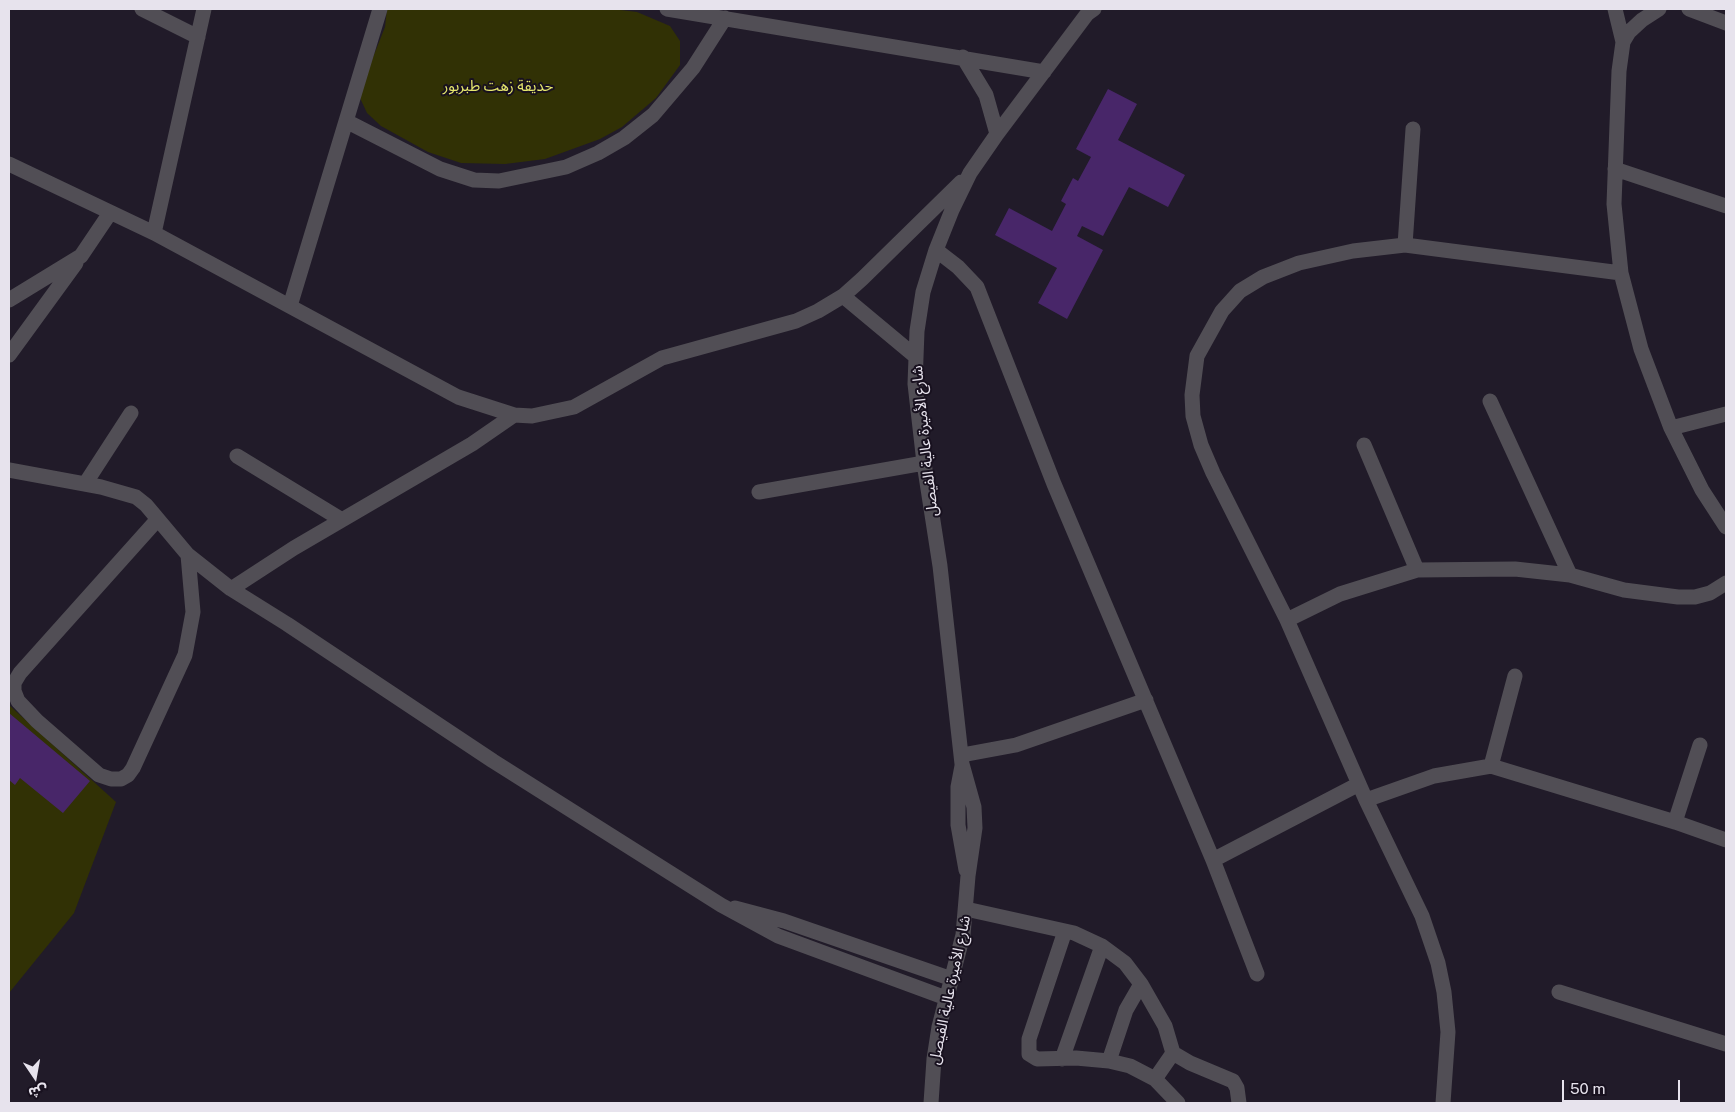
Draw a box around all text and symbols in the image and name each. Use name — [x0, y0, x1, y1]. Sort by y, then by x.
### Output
park label: حديقة زهت طبربور — [443, 77, 553, 95]
street label: شارع الأميرة عالية الفيصل — [908, 365, 942, 517]
street label: شارع الأميرة عالية الفيصل — [925, 914, 975, 1066]
north arrow — [10, 1052, 60, 1102]
scale bar — [1565, 1070, 1682, 1102]
text: 50 m — [1570, 1080, 1605, 1097]
text: ش — [27, 1082, 49, 1101]

